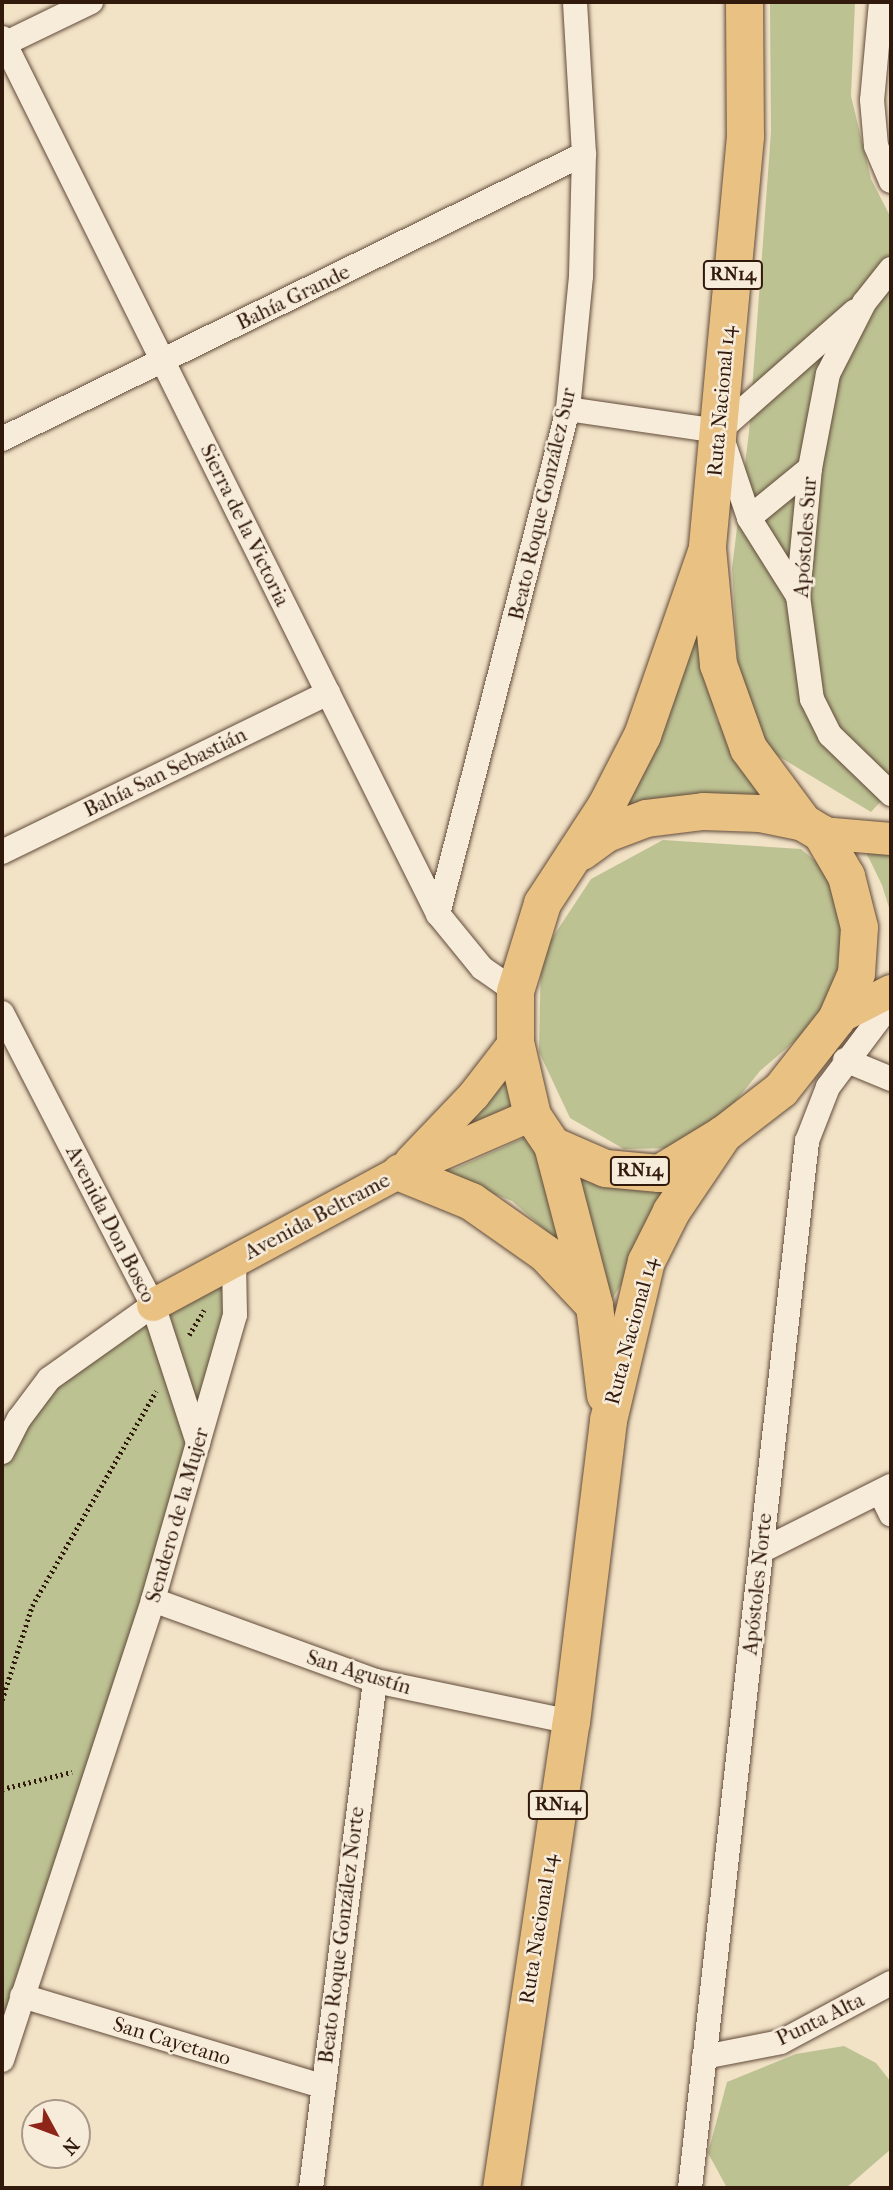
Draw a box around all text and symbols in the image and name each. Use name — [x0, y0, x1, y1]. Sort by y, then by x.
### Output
street label: Bahía Grande — [232, 259, 354, 335]
road number: RN14 — [702, 260, 764, 290]
street label: Ruta Nacional 14 — [702, 324, 740, 478]
street label: Beato Roque González Sur — [503, 385, 581, 623]
street label: Sierra de la Victoria — [195, 440, 295, 610]
street label: Apóstoles Sur — [788, 476, 822, 598]
street label: Bahía San Sebastián — [79, 722, 251, 822]
street label: Avenida Don Bosco — [61, 1141, 161, 1307]
road number: RN14 — [608, 1156, 672, 1186]
street label: Avenida Beltrame — [240, 1167, 394, 1265]
street label: Ruta Nacional 14 — [599, 1255, 663, 1407]
street label: Sendero de la Mujer — [140, 1425, 214, 1605]
street label: Apóstoles Norte — [737, 1512, 777, 1656]
street label: San Agustín — [304, 1644, 414, 1700]
road number: RN14 — [526, 1789, 590, 1820]
street label: Beato Roque González Norte — [313, 1805, 369, 2065]
street label: Ruta Nacional 14 — [514, 1852, 562, 2006]
street label: Punta Alta — [772, 1987, 868, 2051]
street label: San Cayetano — [110, 2011, 234, 2071]
north arrow — [21, 2099, 91, 2169]
text: N — [57, 2134, 83, 2159]

